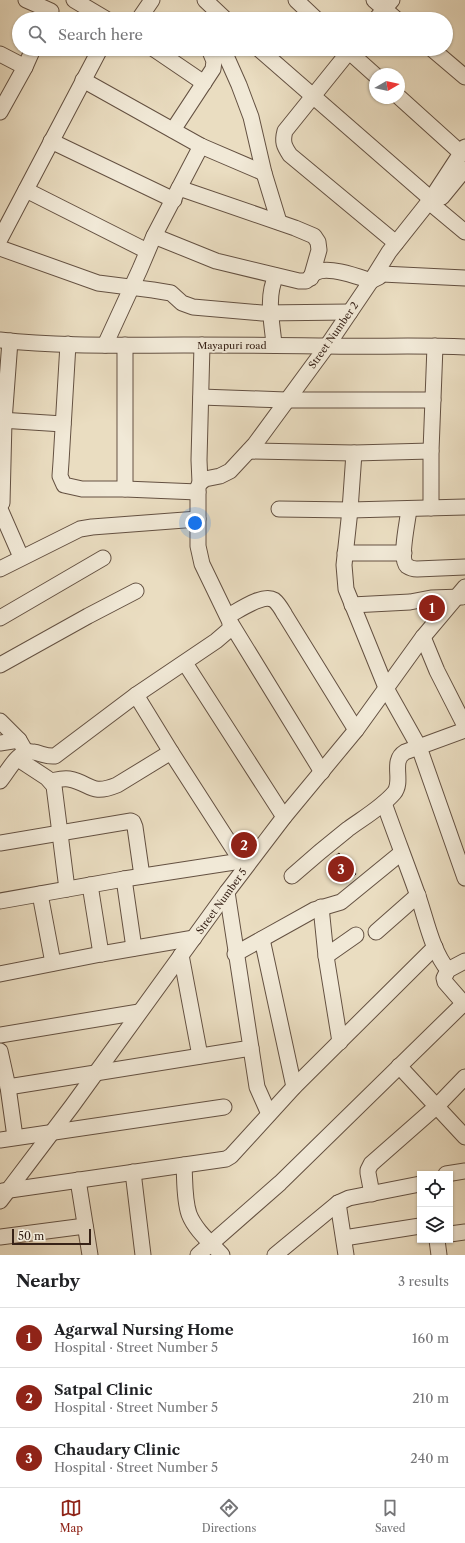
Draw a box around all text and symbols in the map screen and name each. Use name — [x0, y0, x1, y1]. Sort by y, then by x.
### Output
search box — [12, 12, 453, 56]
icon: search — [26, 23, 48, 45]
text: Search here — [58, 25, 143, 44]
north arrow — [369, 68, 405, 104]
street label: Street Number 2 — [306, 299, 361, 371]
street label: Mayapuri road — [197, 339, 267, 352]
your location — [185, 513, 205, 533]
pin: 1 — [419, 593, 445, 623]
pin: 2 — [231, 830, 257, 860]
pin: 3 — [328, 854, 354, 884]
street label: Street Number 5 — [193, 866, 250, 937]
map controls — [417, 1171, 453, 1243]
button: locate — [417, 1171, 453, 1207]
button: layers — [417, 1207, 453, 1243]
scale bar — [12, 1227, 91, 1246]
text: 50 m — [18, 1229, 44, 1243]
text: Nearby — [16, 1271, 80, 1291]
text: 3 results — [398, 1273, 449, 1289]
text: Agarwal Nursing Home — [54, 1320, 234, 1339]
text: 1 — [26, 1330, 32, 1346]
text: 160 m — [412, 1330, 449, 1346]
text: Hospital · Street Number 5 — [54, 1339, 218, 1355]
text: Satpal Clinic — [54, 1380, 153, 1399]
text: 2 — [25, 1390, 33, 1406]
text: 210 m — [412, 1390, 449, 1406]
text: Hospital · Street Number 5 — [54, 1399, 218, 1415]
text: Chaudary Clinic — [54, 1440, 180, 1459]
text: 3 — [25, 1450, 33, 1466]
text: 240 m — [410, 1450, 449, 1466]
text: Hospital · Street Number 5 — [54, 1459, 218, 1475]
tab: Map — [59, 1497, 83, 1535]
tab: Directions — [202, 1497, 256, 1535]
tab: Saved — [375, 1497, 406, 1535]

